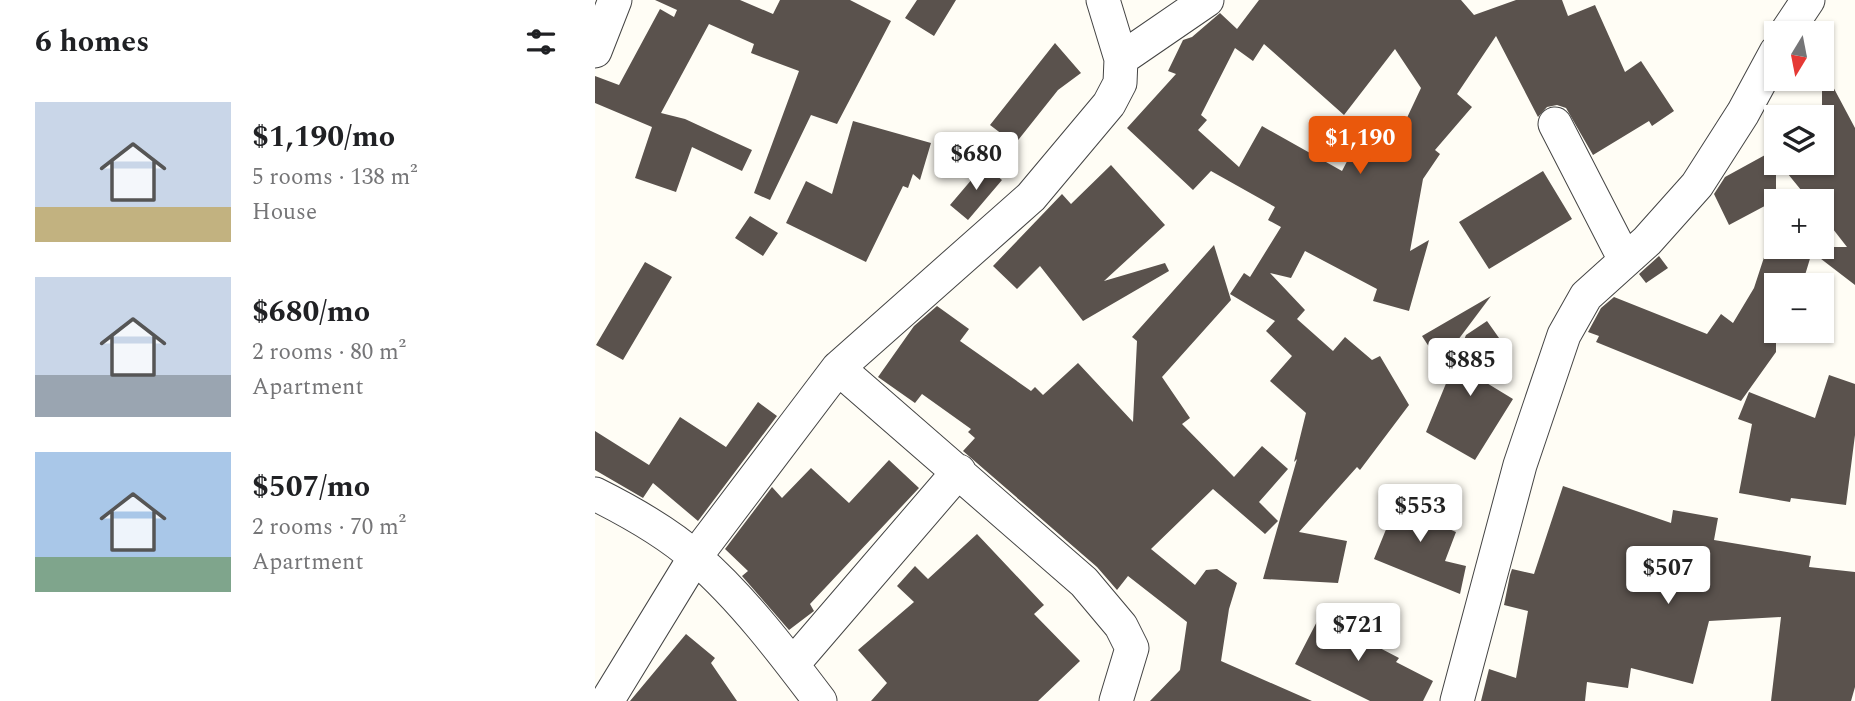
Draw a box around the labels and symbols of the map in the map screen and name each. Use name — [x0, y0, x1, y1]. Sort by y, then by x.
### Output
north arrow — [1764, 21, 1834, 91]
pin: $1,190 — [1303, 116, 1417, 176]
pin: $680 — [935, 132, 1017, 192]
pin: $885 — [1429, 338, 1511, 398]
pin: $553 — [1379, 484, 1461, 544]
pin: $507 — [1627, 546, 1709, 606]
pin: $721 — [1317, 604, 1399, 663]

